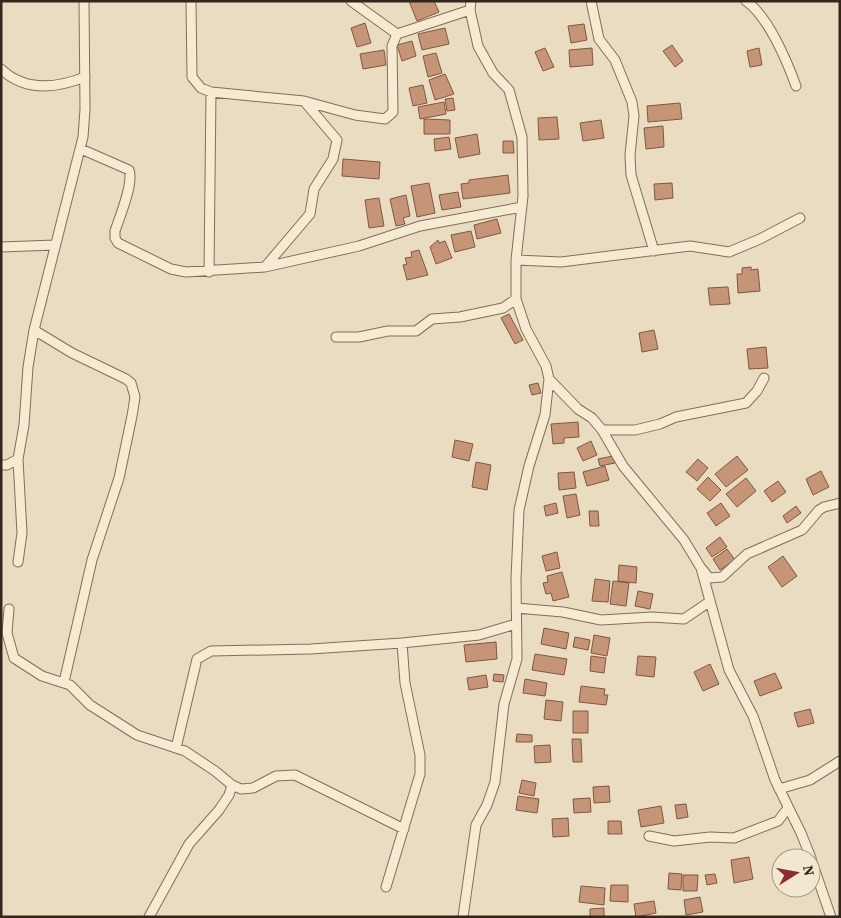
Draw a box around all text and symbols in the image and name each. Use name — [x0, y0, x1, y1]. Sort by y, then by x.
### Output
north arrow — [771, 848, 821, 898]
text: N — [798, 864, 820, 877]

